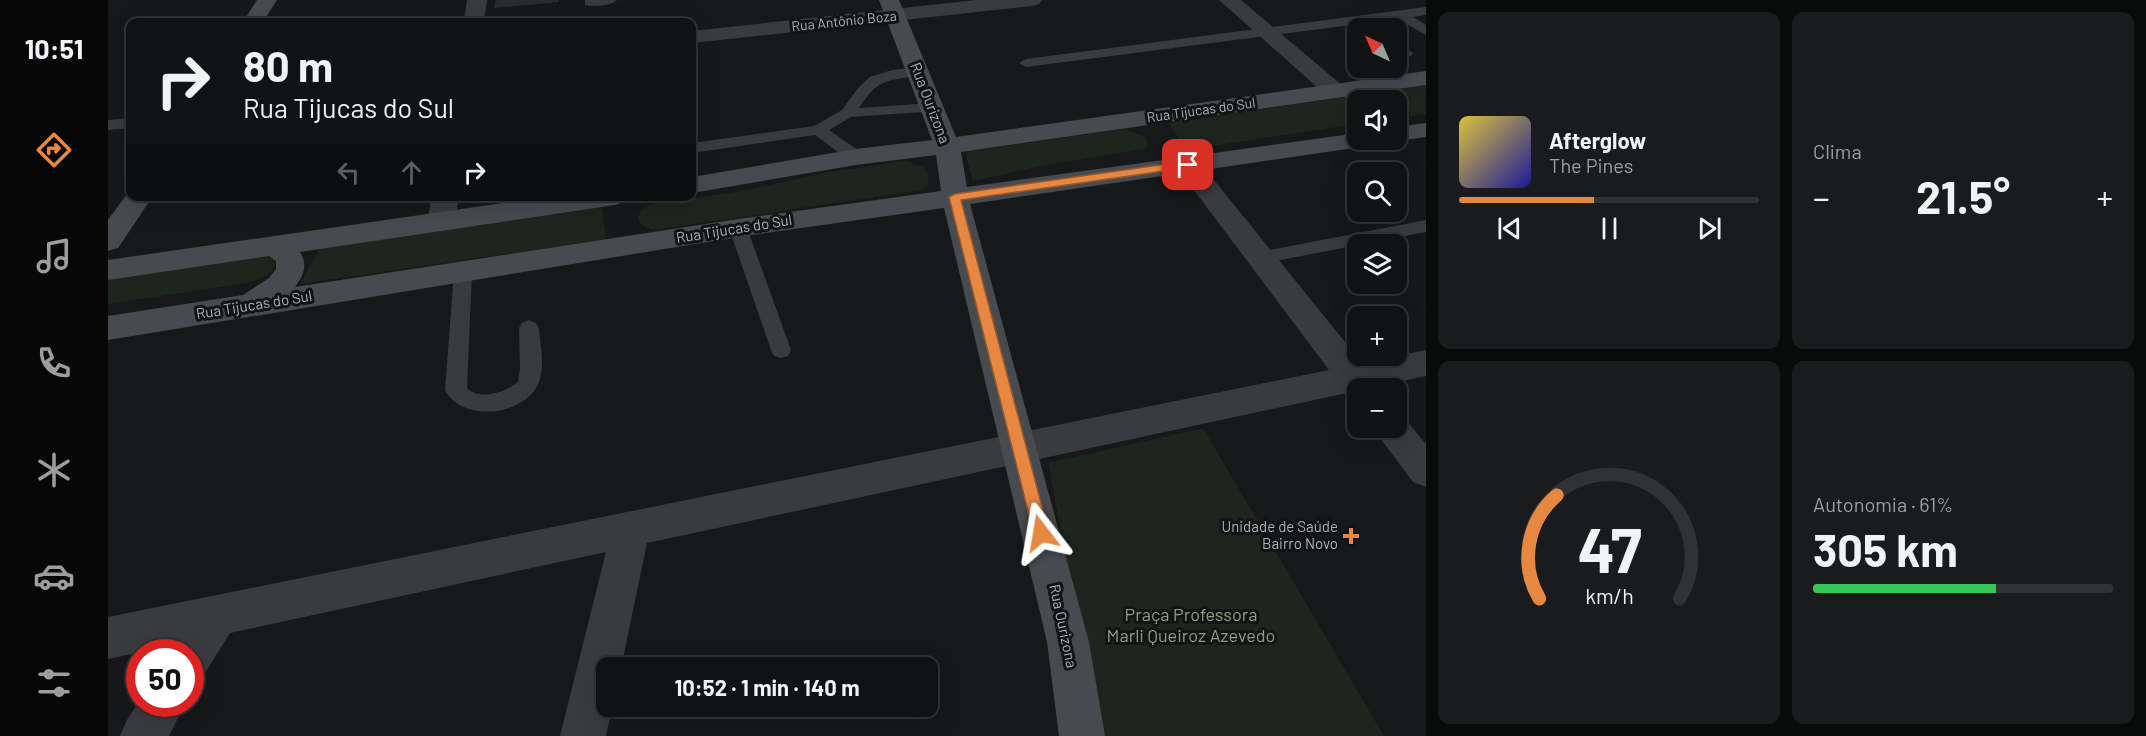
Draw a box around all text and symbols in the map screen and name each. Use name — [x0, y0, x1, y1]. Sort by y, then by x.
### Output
street label: Rua Antônio Boza — [790, 7, 897, 34]
north arrow — [1347, 18, 1407, 78]
map controls — [1347, 18, 1407, 438]
text: 10:51 — [25, 32, 83, 64]
text: 80 m — [243, 40, 333, 90]
icon: right — [144, 42, 222, 120]
street label: Rua Ourizona — [907, 60, 955, 146]
button: sound — [1347, 90, 1407, 150]
text: Rua Tijucas do Sul — [243, 91, 454, 123]
street label: Rua Tijucas do Sul — [1146, 93, 1256, 126]
text: Afterglow — [1549, 127, 1646, 153]
icon: directions — [33, 129, 75, 171]
pin — [1162, 139, 1213, 190]
text: Clima — [1813, 139, 1862, 163]
icon: arrive — [1171, 148, 1204, 181]
text: The Pines — [1549, 153, 1633, 177]
icon: left — [332, 156, 365, 189]
icon: ahead — [395, 156, 428, 189]
icon: right — [458, 156, 491, 189]
button: search — [1347, 162, 1407, 222]
text: 21.5° — [1916, 169, 2010, 223]
text: − — [1813, 177, 1830, 217]
text: + — [2097, 177, 2113, 217]
street label: Rua Tijucas do Sul — [675, 210, 793, 246]
icon: previous — [1493, 212, 1526, 245]
icon: pause — [1593, 212, 1626, 245]
icon: next — [1693, 212, 1726, 245]
button: layers — [1347, 234, 1407, 294]
icon: music — [33, 235, 75, 277]
street label: Rua Tijucas do Sul — [195, 286, 313, 322]
button: + — [1347, 306, 1407, 366]
icon: phone — [33, 342, 75, 384]
button: − — [1347, 378, 1407, 438]
icon: climate — [33, 449, 75, 491]
text: Autonomia · 61% — [1813, 492, 1953, 516]
position arrow — [1009, 501, 1073, 565]
text: 47 — [1577, 511, 1641, 585]
place label: Unidade de Saúde Bairro Novo — [1221, 517, 1338, 552]
text: 305 km — [1813, 522, 1958, 576]
marker: Unidade de Saúde Bairro Novo — [1342, 527, 1360, 545]
icon: car — [33, 555, 75, 597]
street label: Rua Ourizona — [1046, 582, 1082, 669]
text: km/h — [1585, 584, 1633, 609]
park label: Praça Professora Marli Queiroz Azevedo — [1107, 603, 1275, 646]
speed limit sign: 50 — [126, 639, 204, 717]
icon: filters — [33, 662, 75, 704]
text: 10:52 · 1 min · 140 m — [674, 674, 860, 700]

